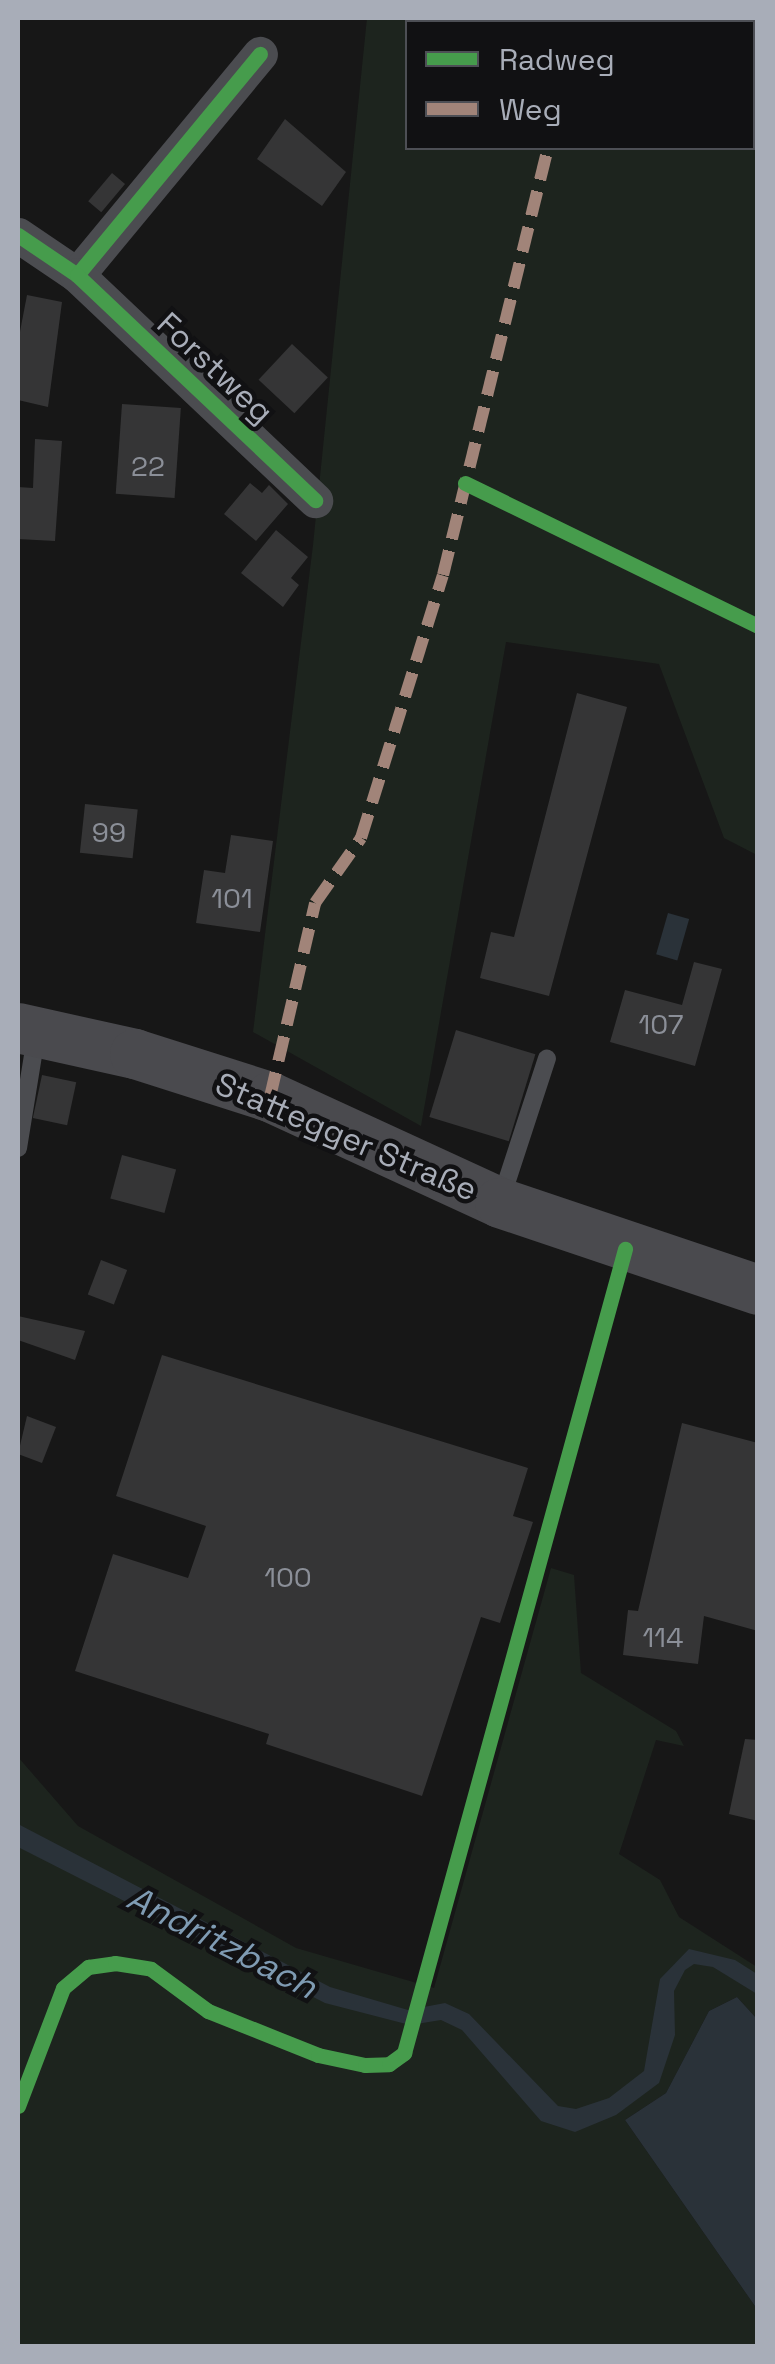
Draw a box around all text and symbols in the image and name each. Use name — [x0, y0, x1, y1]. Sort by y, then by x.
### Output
legend — [405, 20, 755, 150]
text: Radweg — [499, 40, 615, 79]
text: Weg — [499, 90, 562, 129]
street label: Forstweg — [149, 305, 281, 431]
house number: 22 — [131, 449, 165, 483]
house number: 99 — [92, 815, 126, 849]
house number: 101 — [211, 881, 253, 915]
house number: 107 — [639, 1007, 683, 1041]
street label: Stattegger Straße — [210, 1065, 482, 1209]
house number: 100 — [264, 1560, 312, 1594]
house number: 114 — [643, 1620, 683, 1654]
water label: Andritzbach — [120, 1876, 324, 2008]

